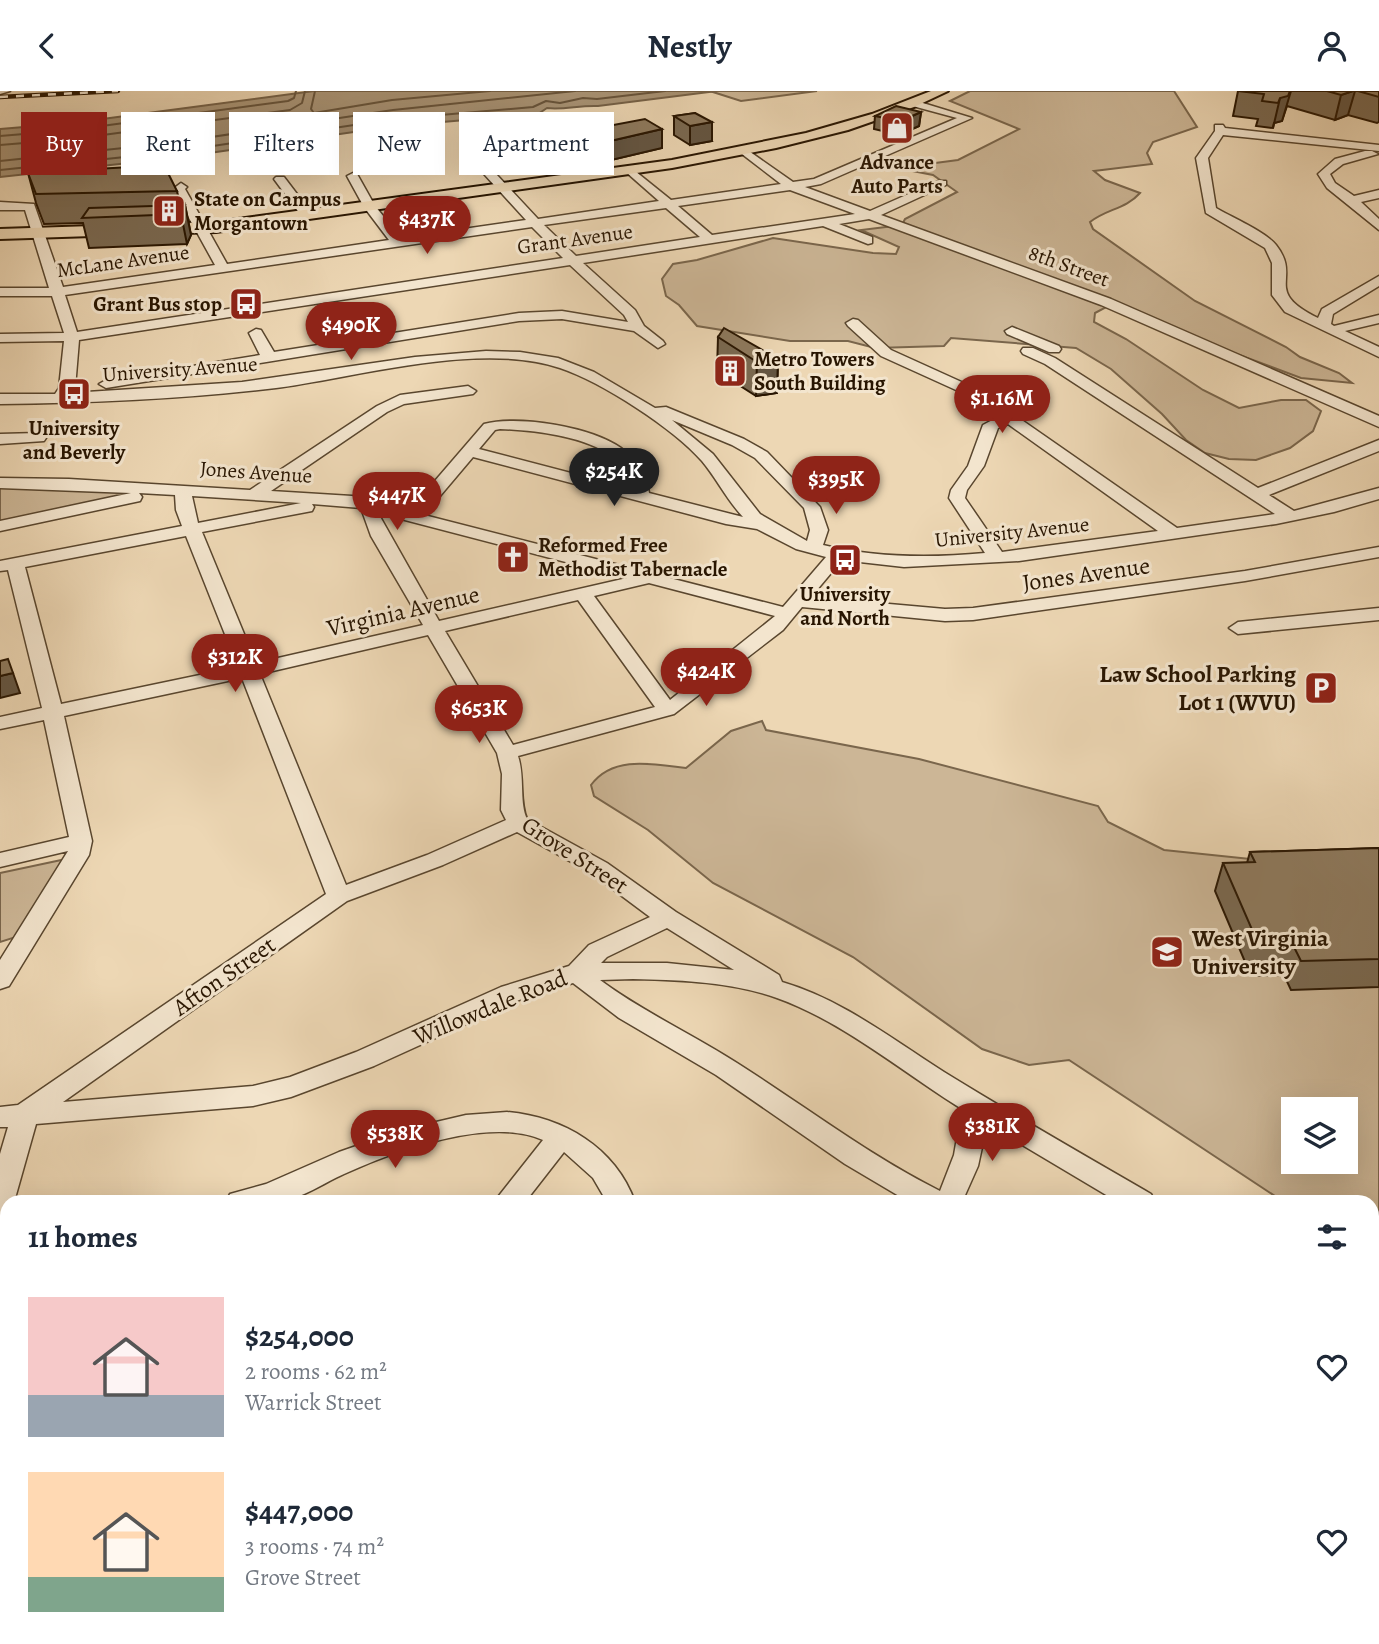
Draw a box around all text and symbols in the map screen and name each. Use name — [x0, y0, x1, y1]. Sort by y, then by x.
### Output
text: Nestly — [647, 24, 732, 68]
icon: back — [28, 27, 66, 65]
icon: person — [1313, 27, 1351, 65]
shop icon: Advance Auto Parts — [878, 109, 916, 147]
chip: Buy — [21, 112, 107, 175]
chip: Rent — [121, 112, 215, 175]
chip: Filters — [229, 112, 339, 175]
chip: New — [353, 112, 445, 175]
chip: Apartment — [459, 112, 614, 175]
place label: Advance Auto Parts — [850, 148, 943, 200]
place label: State on Campus Morgantown — [194, 185, 341, 237]
building icon: State on Campus Morgantown — [150, 192, 188, 230]
pin: $437K — [378, 197, 476, 256]
text: $437K — [399, 203, 455, 234]
street label: Grant Avenue — [515, 217, 635, 261]
street label: McLane Avenue — [55, 238, 191, 284]
street label: 8th Street — [1025, 238, 1113, 294]
bus stop icon: Grant Bus stop — [227, 285, 265, 323]
place label: Grant Bus stop — [93, 290, 222, 318]
pin: $490K — [302, 303, 400, 362]
text: $490K — [322, 309, 380, 340]
place label: Metro Towers South Building — [754, 345, 886, 397]
street label: University Avenue — [102, 350, 258, 388]
building icon: Metro Towers South Building — [711, 352, 749, 390]
bus stop icon: University and Beverly — [55, 375, 93, 413]
pin: $1.16M — [945, 375, 1059, 435]
text: $1.16M — [970, 382, 1034, 413]
place label: University and Beverly — [23, 414, 127, 466]
pin: $254K — [565, 449, 663, 508]
street label: Jones Avenue — [199, 454, 313, 490]
text: $254K — [585, 455, 643, 486]
pin: $395K — [787, 457, 885, 516]
text: $395K — [808, 463, 864, 494]
pin: $447K — [348, 473, 446, 532]
text: $447K — [368, 479, 426, 510]
street label: University Avenue — [933, 510, 1091, 554]
place label: Reformed Free Methodist Tabernacle — [538, 531, 728, 583]
church icon: Reformed Free Methodist Tabernacle — [494, 538, 532, 576]
bus stop icon: University and North — [826, 541, 864, 579]
street label: Jones Avenue — [1020, 549, 1152, 599]
street label: Virginia Avenue — [323, 578, 482, 644]
place label: University and North — [800, 580, 892, 632]
pin: $312K — [186, 635, 284, 694]
text: $312K — [207, 641, 263, 672]
pin: $424K — [657, 649, 755, 708]
text: $424K — [677, 655, 735, 686]
place label: Law School Parking Lot 1 (WVU) — [1099, 658, 1297, 718]
parking icon: Law School Parking Lot 1 (WVU) — [1302, 669, 1340, 707]
pin: $653K — [430, 685, 528, 745]
text: $653K — [451, 692, 507, 723]
street label: Grove Street — [516, 809, 634, 901]
place label: West Virginia University — [1191, 922, 1329, 982]
street label: Afton Street — [165, 929, 282, 1024]
school or university icon: West Virginia University — [1148, 933, 1186, 971]
street label: Willowdale Road — [407, 962, 572, 1053]
map controls — [1281, 1097, 1358, 1174]
button: layers — [1281, 1097, 1358, 1174]
pin: $381K — [943, 1103, 1041, 1163]
text: $381K — [965, 1110, 1020, 1141]
pin: $538K — [346, 1111, 444, 1170]
text: $538K — [367, 1117, 423, 1148]
text: 11 homes — [28, 1217, 138, 1257]
icon: filters — [1313, 1218, 1351, 1256]
text: $254,000 — [245, 1316, 354, 1356]
icon: home — [84, 1325, 168, 1409]
icon: heart — [1313, 1348, 1351, 1386]
text: 2 rooms · 62 m² — [245, 1356, 387, 1387]
text: Warrick Street — [245, 1387, 382, 1418]
text: $447,000 — [245, 1491, 353, 1531]
icon: home — [84, 1500, 168, 1584]
icon: heart — [1313, 1523, 1351, 1561]
text: 3 rooms · 74 m² — [245, 1531, 384, 1562]
text: Grove Street — [245, 1562, 361, 1593]

